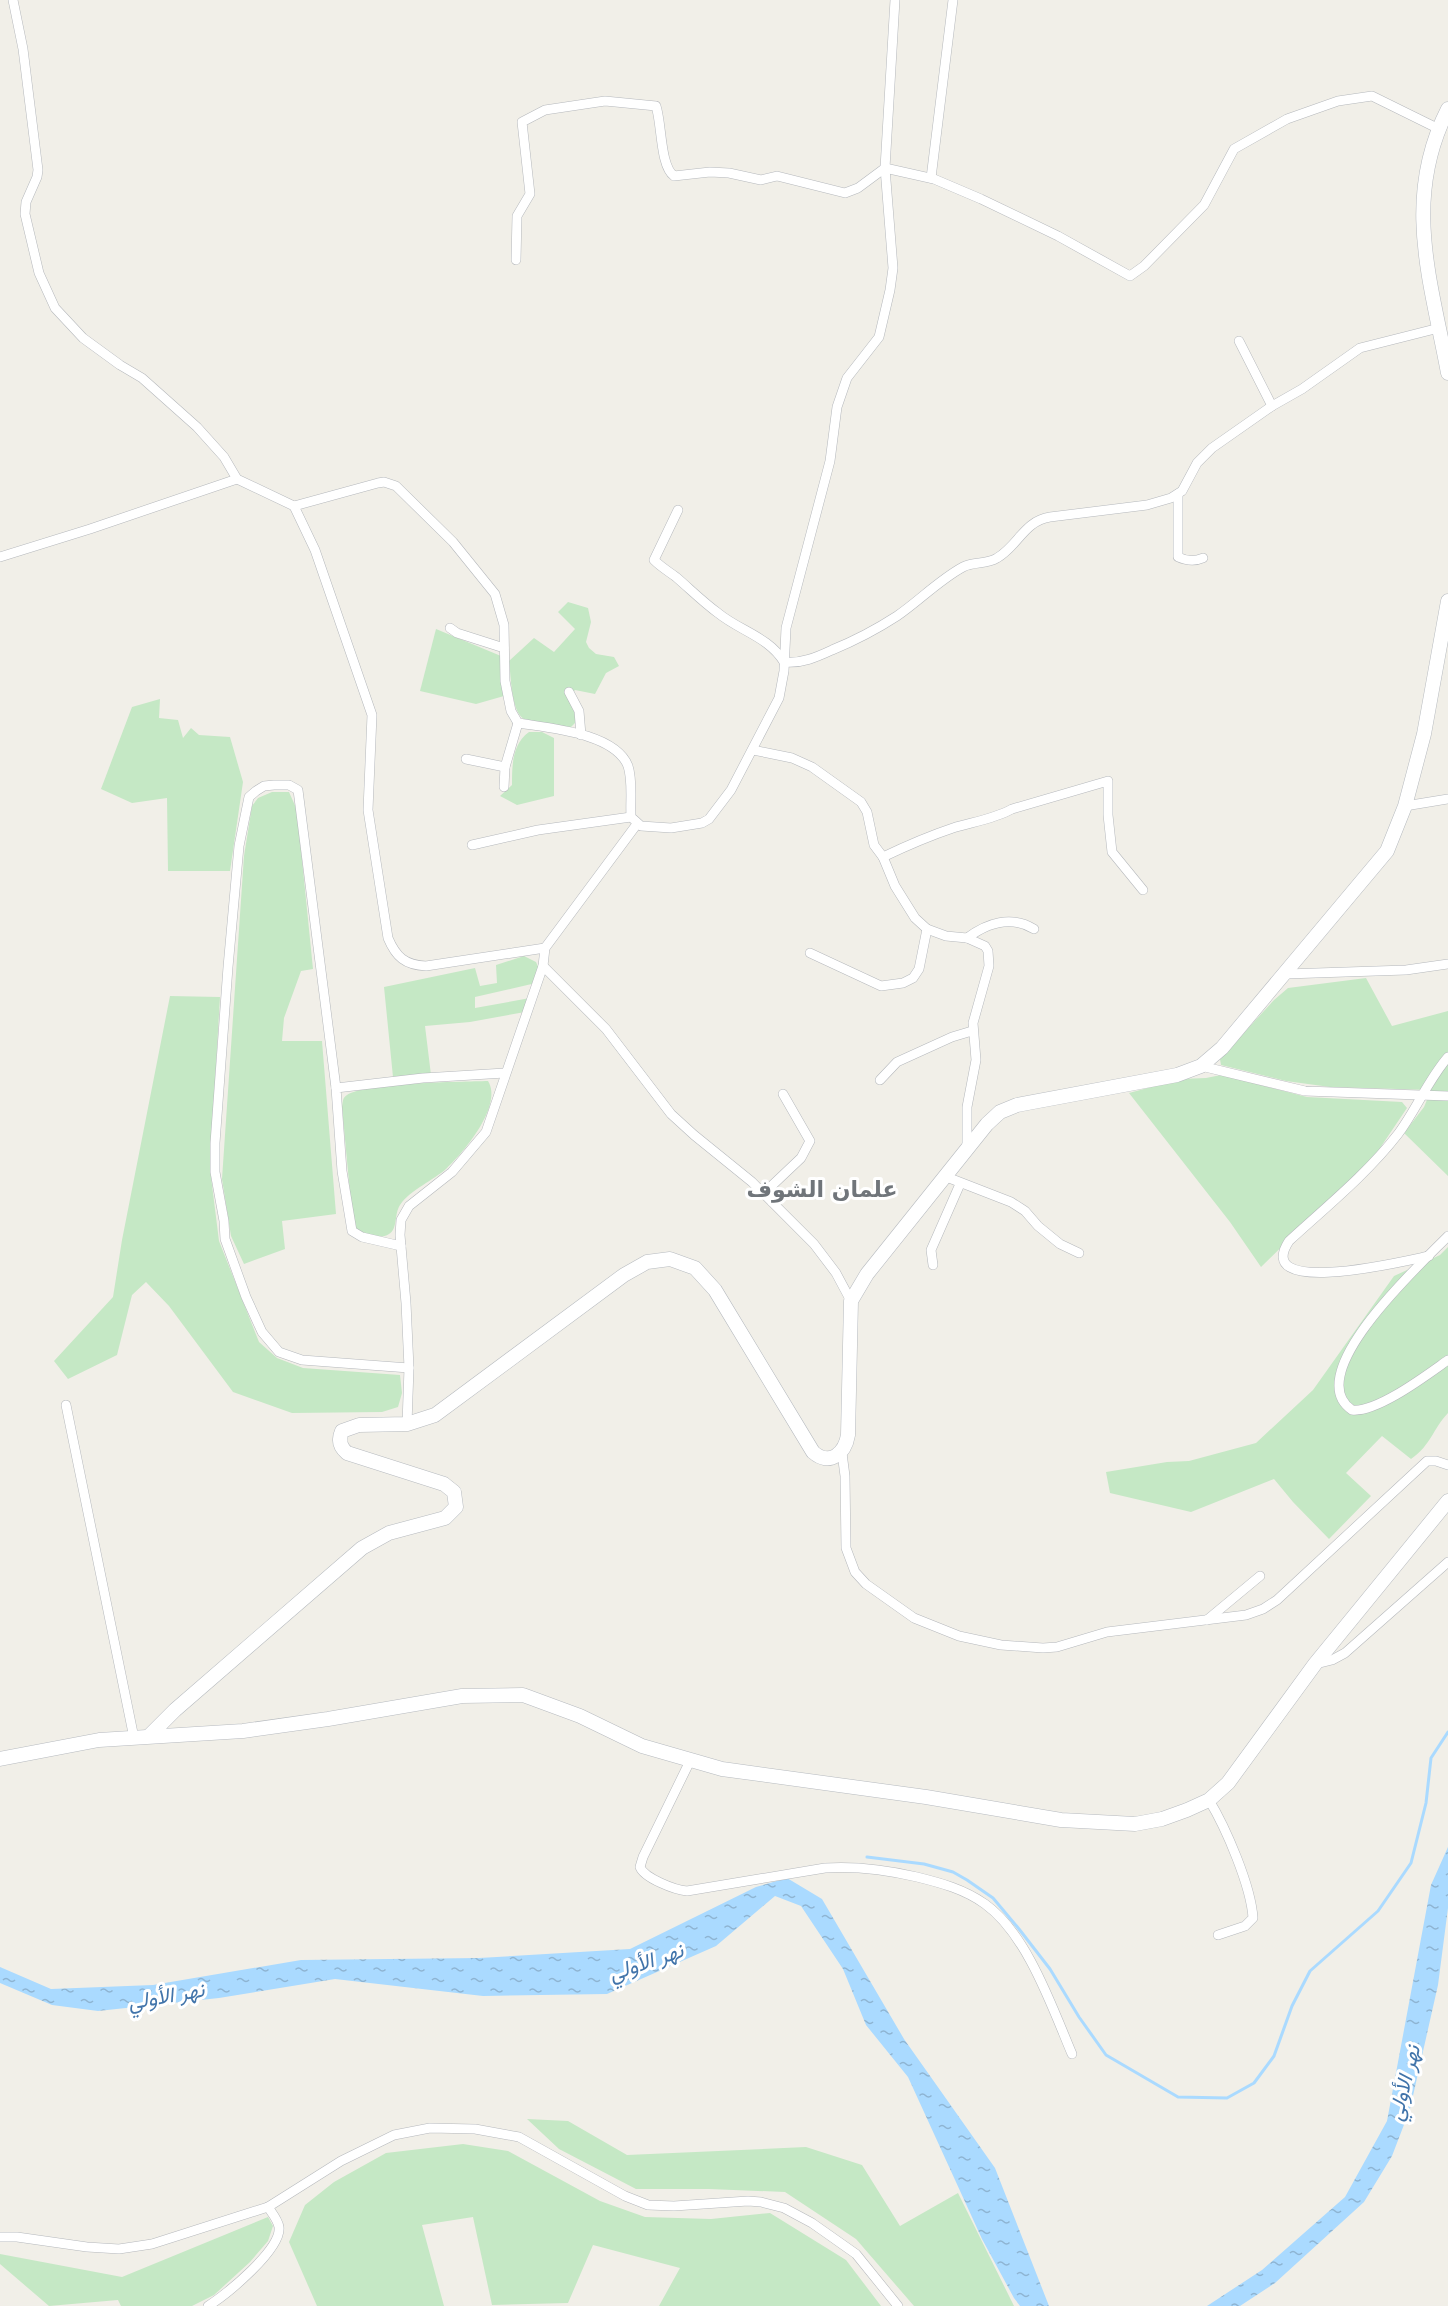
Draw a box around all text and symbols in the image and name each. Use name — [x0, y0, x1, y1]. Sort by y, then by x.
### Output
district label: علمان الشوف — [747, 1177, 898, 1203]
water label: نهر الأولي — [606, 1938, 689, 1991]
water label: نهر الأولي — [126, 1977, 208, 2019]
water label: نهر الأولي — [1383, 2042, 1430, 2124]

